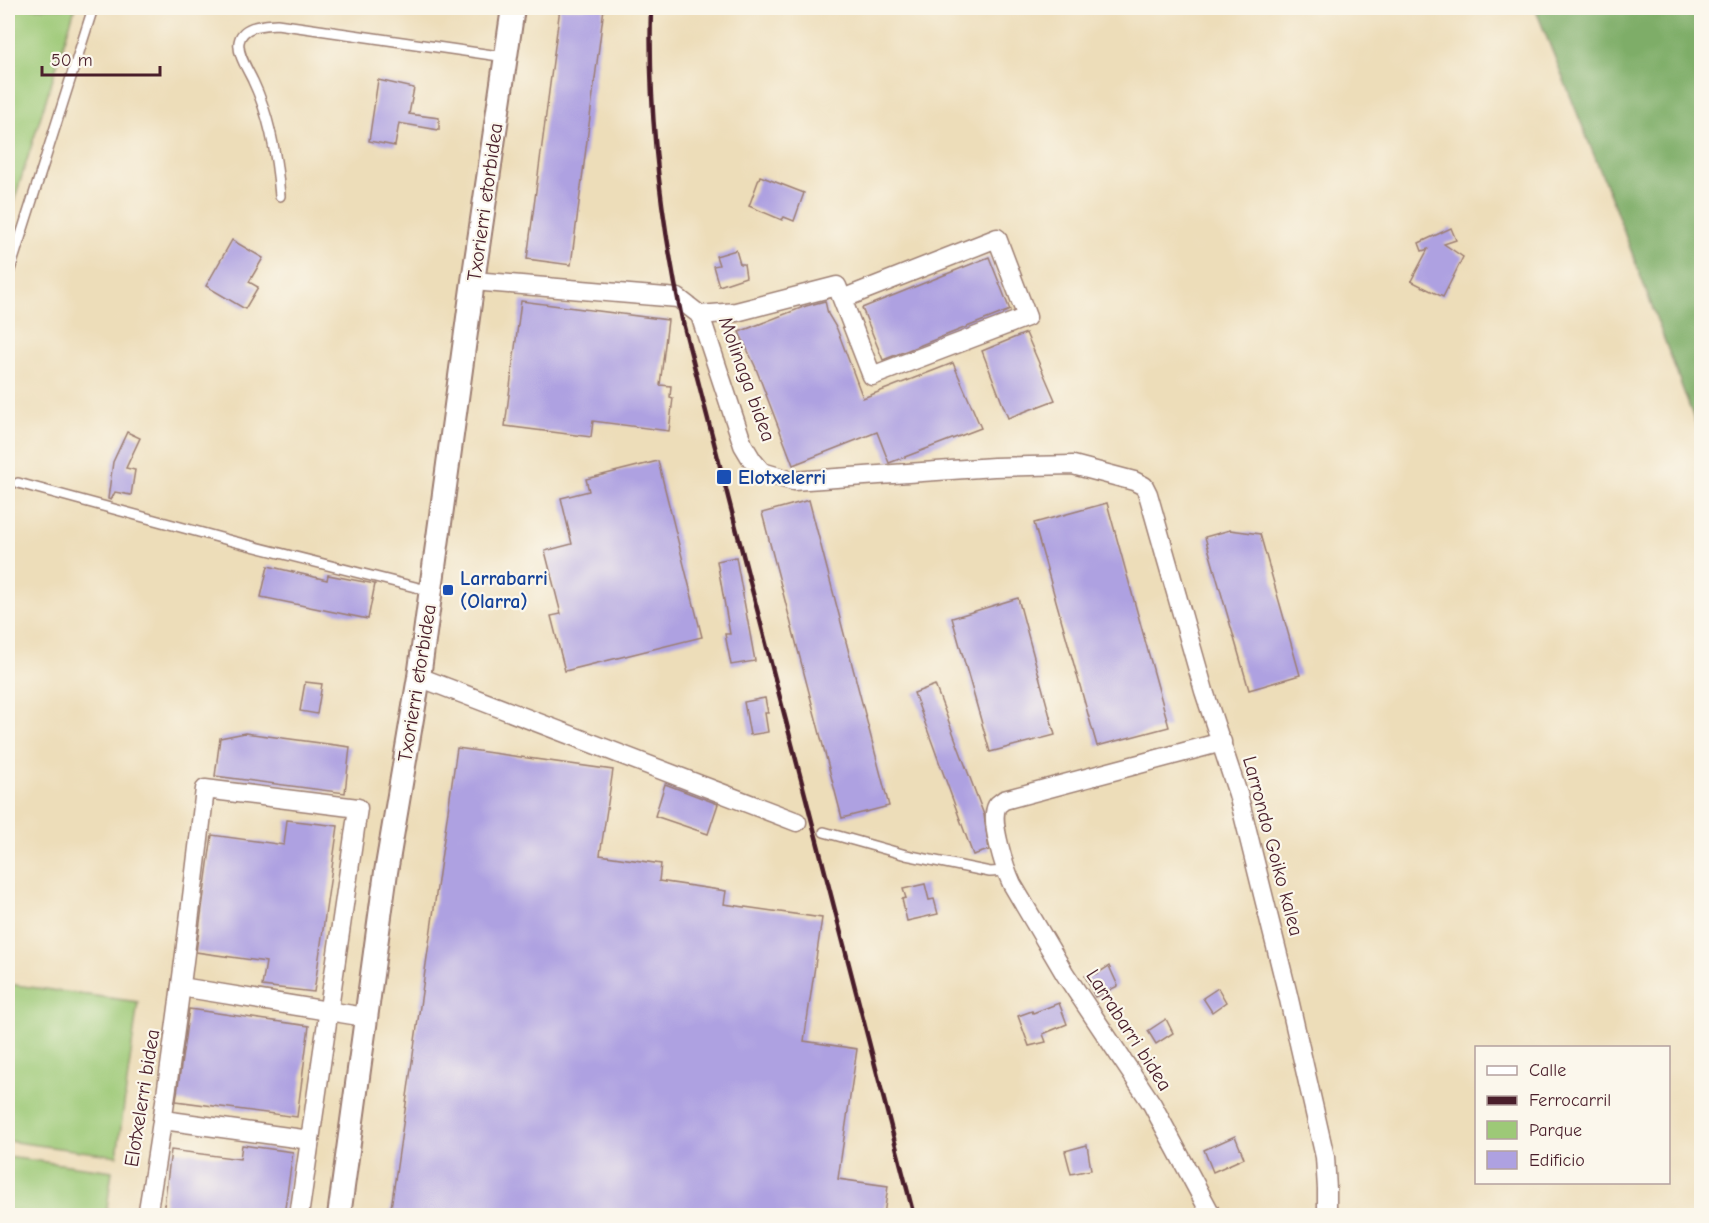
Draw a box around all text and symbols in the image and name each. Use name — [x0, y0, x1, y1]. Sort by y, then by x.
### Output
scale bar — [42, 39, 160, 77]
text: 50 m — [51, 50, 93, 71]
street label: Txorierri etorbidea — [463, 121, 507, 283]
street label: Molinaga bidea — [714, 313, 780, 445]
place label: Elotxelerri — [738, 466, 826, 489]
marker: Elotxelerri — [715, 468, 733, 486]
place label: Larrabarri (Olarra) — [460, 567, 548, 613]
marker: Larrabarri (Olarra) — [441, 583, 455, 597]
street label: Txorierri etorbidea — [393, 602, 441, 764]
street label: Larrondo Goiko kalea — [1238, 754, 1308, 938]
street label: Larrabarri bidea — [1081, 965, 1177, 1095]
street label: Elotxelerri bidea — [120, 1027, 164, 1169]
legend — [1475, 1046, 1670, 1184]
text: Calle — [1529, 1060, 1566, 1081]
text: Ferrocarril — [1529, 1090, 1611, 1111]
text: Parque — [1529, 1120, 1582, 1141]
text: Edificio — [1529, 1150, 1585, 1171]

